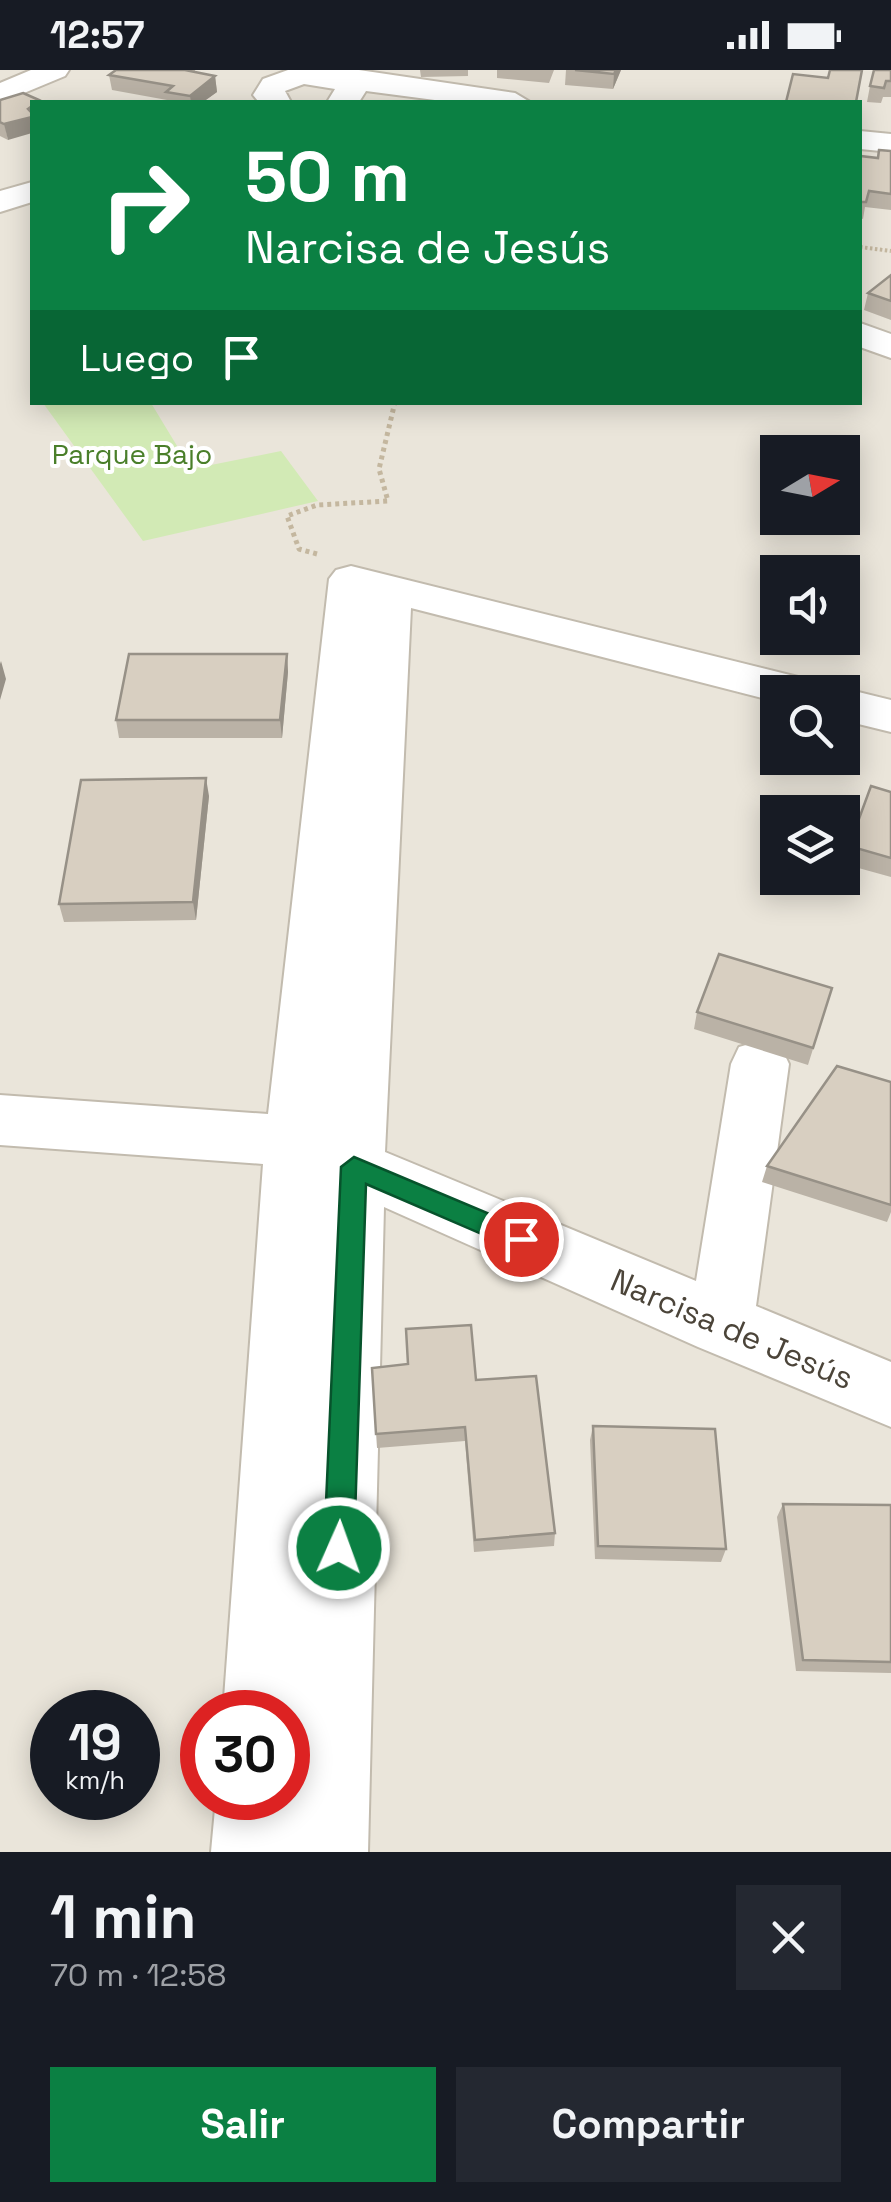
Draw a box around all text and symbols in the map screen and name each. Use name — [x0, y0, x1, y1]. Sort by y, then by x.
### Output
text: 12:57 — [50, 11, 144, 59]
text: 50 m — [245, 132, 410, 221]
icon: right — [80, 140, 210, 270]
text: Narcisa de Jesús — [245, 219, 610, 276]
icon: arrive — [214, 330, 269, 385]
text: Luego — [80, 334, 194, 382]
north arrow — [760, 435, 860, 535]
map controls — [760, 435, 860, 895]
park label: Parque Bajo — [52, 436, 212, 472]
button: sound — [760, 555, 860, 655]
button: search — [760, 675, 860, 775]
button: layers — [760, 795, 860, 895]
pin — [479, 1197, 564, 1282]
icon: arrive — [494, 1212, 549, 1267]
street label: Narcisa de Jesús — [605, 1260, 859, 1398]
position arrow — [287, 1496, 391, 1600]
speed limit sign: 30 — [180, 1690, 310, 1820]
text: 19 — [68, 1711, 122, 1775]
text: km/h — [65, 1764, 125, 1796]
text: 1 min — [50, 1879, 197, 1956]
button: close — [736, 1885, 841, 1990]
text: 70 m · 12:58 — [50, 1955, 226, 1995]
button: Salir — [50, 2067, 436, 2182]
button: Compartir — [456, 2067, 841, 2182]

